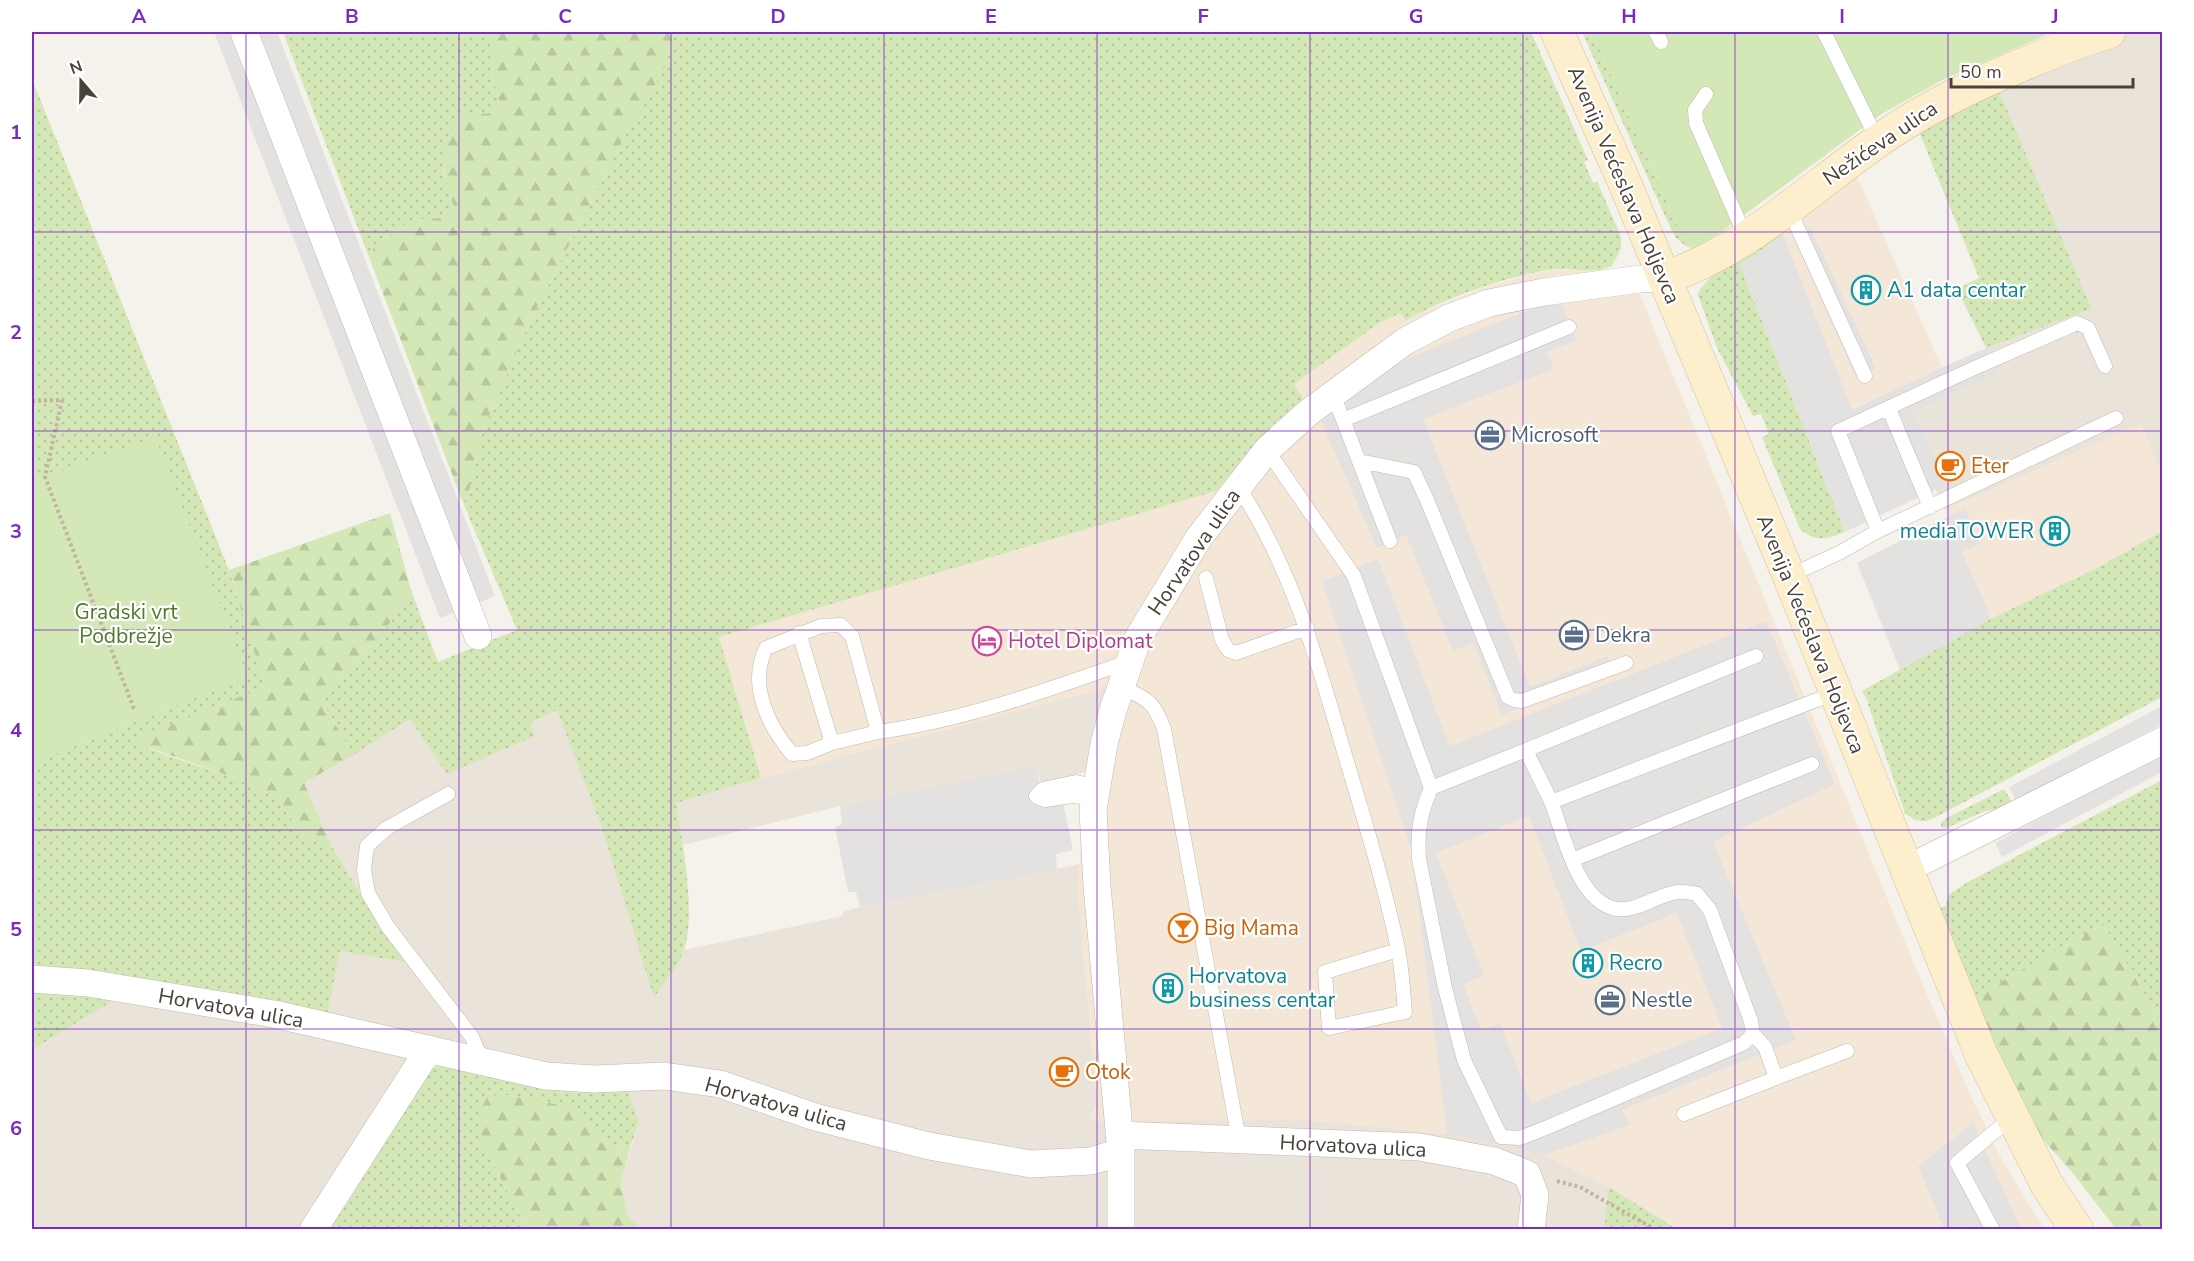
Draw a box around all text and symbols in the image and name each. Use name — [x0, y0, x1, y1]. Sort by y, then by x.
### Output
text: A — [132, 3, 147, 30]
text: B — [345, 3, 359, 30]
text: C — [558, 3, 572, 30]
text: D — [770, 3, 786, 30]
text: E — [985, 3, 997, 30]
text: F — [1197, 3, 1209, 30]
text: G — [1409, 3, 1423, 30]
text: H — [1621, 3, 1637, 30]
text: I — [1839, 3, 1845, 30]
text: J — [2050, 3, 2059, 30]
north arrow — [51, 51, 111, 111]
scale bar — [1951, 51, 2132, 89]
text: N — [67, 55, 86, 80]
text: 50 m — [1960, 60, 2002, 84]
street label: Avenija Većeslava Holjevca — [1561, 62, 1687, 308]
street label: Nežićeva ulica — [1817, 94, 1943, 192]
text: 1 — [10, 119, 22, 146]
building icon: A1 data centar — [1850, 274, 1882, 306]
place label: A1 data centar — [1887, 276, 2027, 304]
text: 2 — [10, 319, 22, 346]
office icon: Microsoft — [1474, 419, 1506, 451]
place label: Microsoft — [1511, 421, 1599, 449]
cafe icon: Eter — [1934, 450, 1966, 482]
place label: Eter — [1971, 452, 2010, 480]
street label: Horvatova ulica — [1141, 483, 1247, 621]
street label: Avenija Većeslava Holjevca — [1750, 510, 1872, 758]
building icon: mediaTOWER — [2039, 515, 2071, 547]
place label: mediaTOWER — [1900, 517, 2034, 545]
text: 3 — [10, 518, 22, 545]
park label: Gradski vrt Podbrežje — [74, 598, 178, 650]
office icon: Dekra — [1558, 619, 1590, 651]
place label: Dekra — [1595, 621, 1651, 649]
hotel icon: Hotel Diplomat — [971, 625, 1003, 657]
place label: Hotel Diplomat — [1008, 627, 1153, 655]
text: 4 — [10, 717, 22, 744]
bar icon: Big Mama — [1167, 912, 1199, 944]
place label: Big Mama — [1204, 914, 1299, 942]
text: 5 — [10, 916, 22, 943]
building icon: Recro — [1572, 947, 1604, 979]
place label: Recro — [1609, 949, 1663, 977]
place label: Horvatova business centar — [1189, 962, 1336, 1014]
building icon: Horvatova business centar — [1152, 972, 1184, 1004]
street label: Horvatova ulica — [156, 981, 306, 1035]
office icon: Nestle — [1594, 984, 1626, 1016]
place label: Nestle — [1631, 986, 1692, 1014]
cafe icon: Otok — [1048, 1056, 1080, 1088]
place label: Otok — [1085, 1058, 1131, 1086]
street label: Horvatova ulica — [701, 1070, 851, 1138]
text: 6 — [10, 1115, 22, 1142]
street label: Horvatova ulica — [1279, 1128, 1427, 1164]

